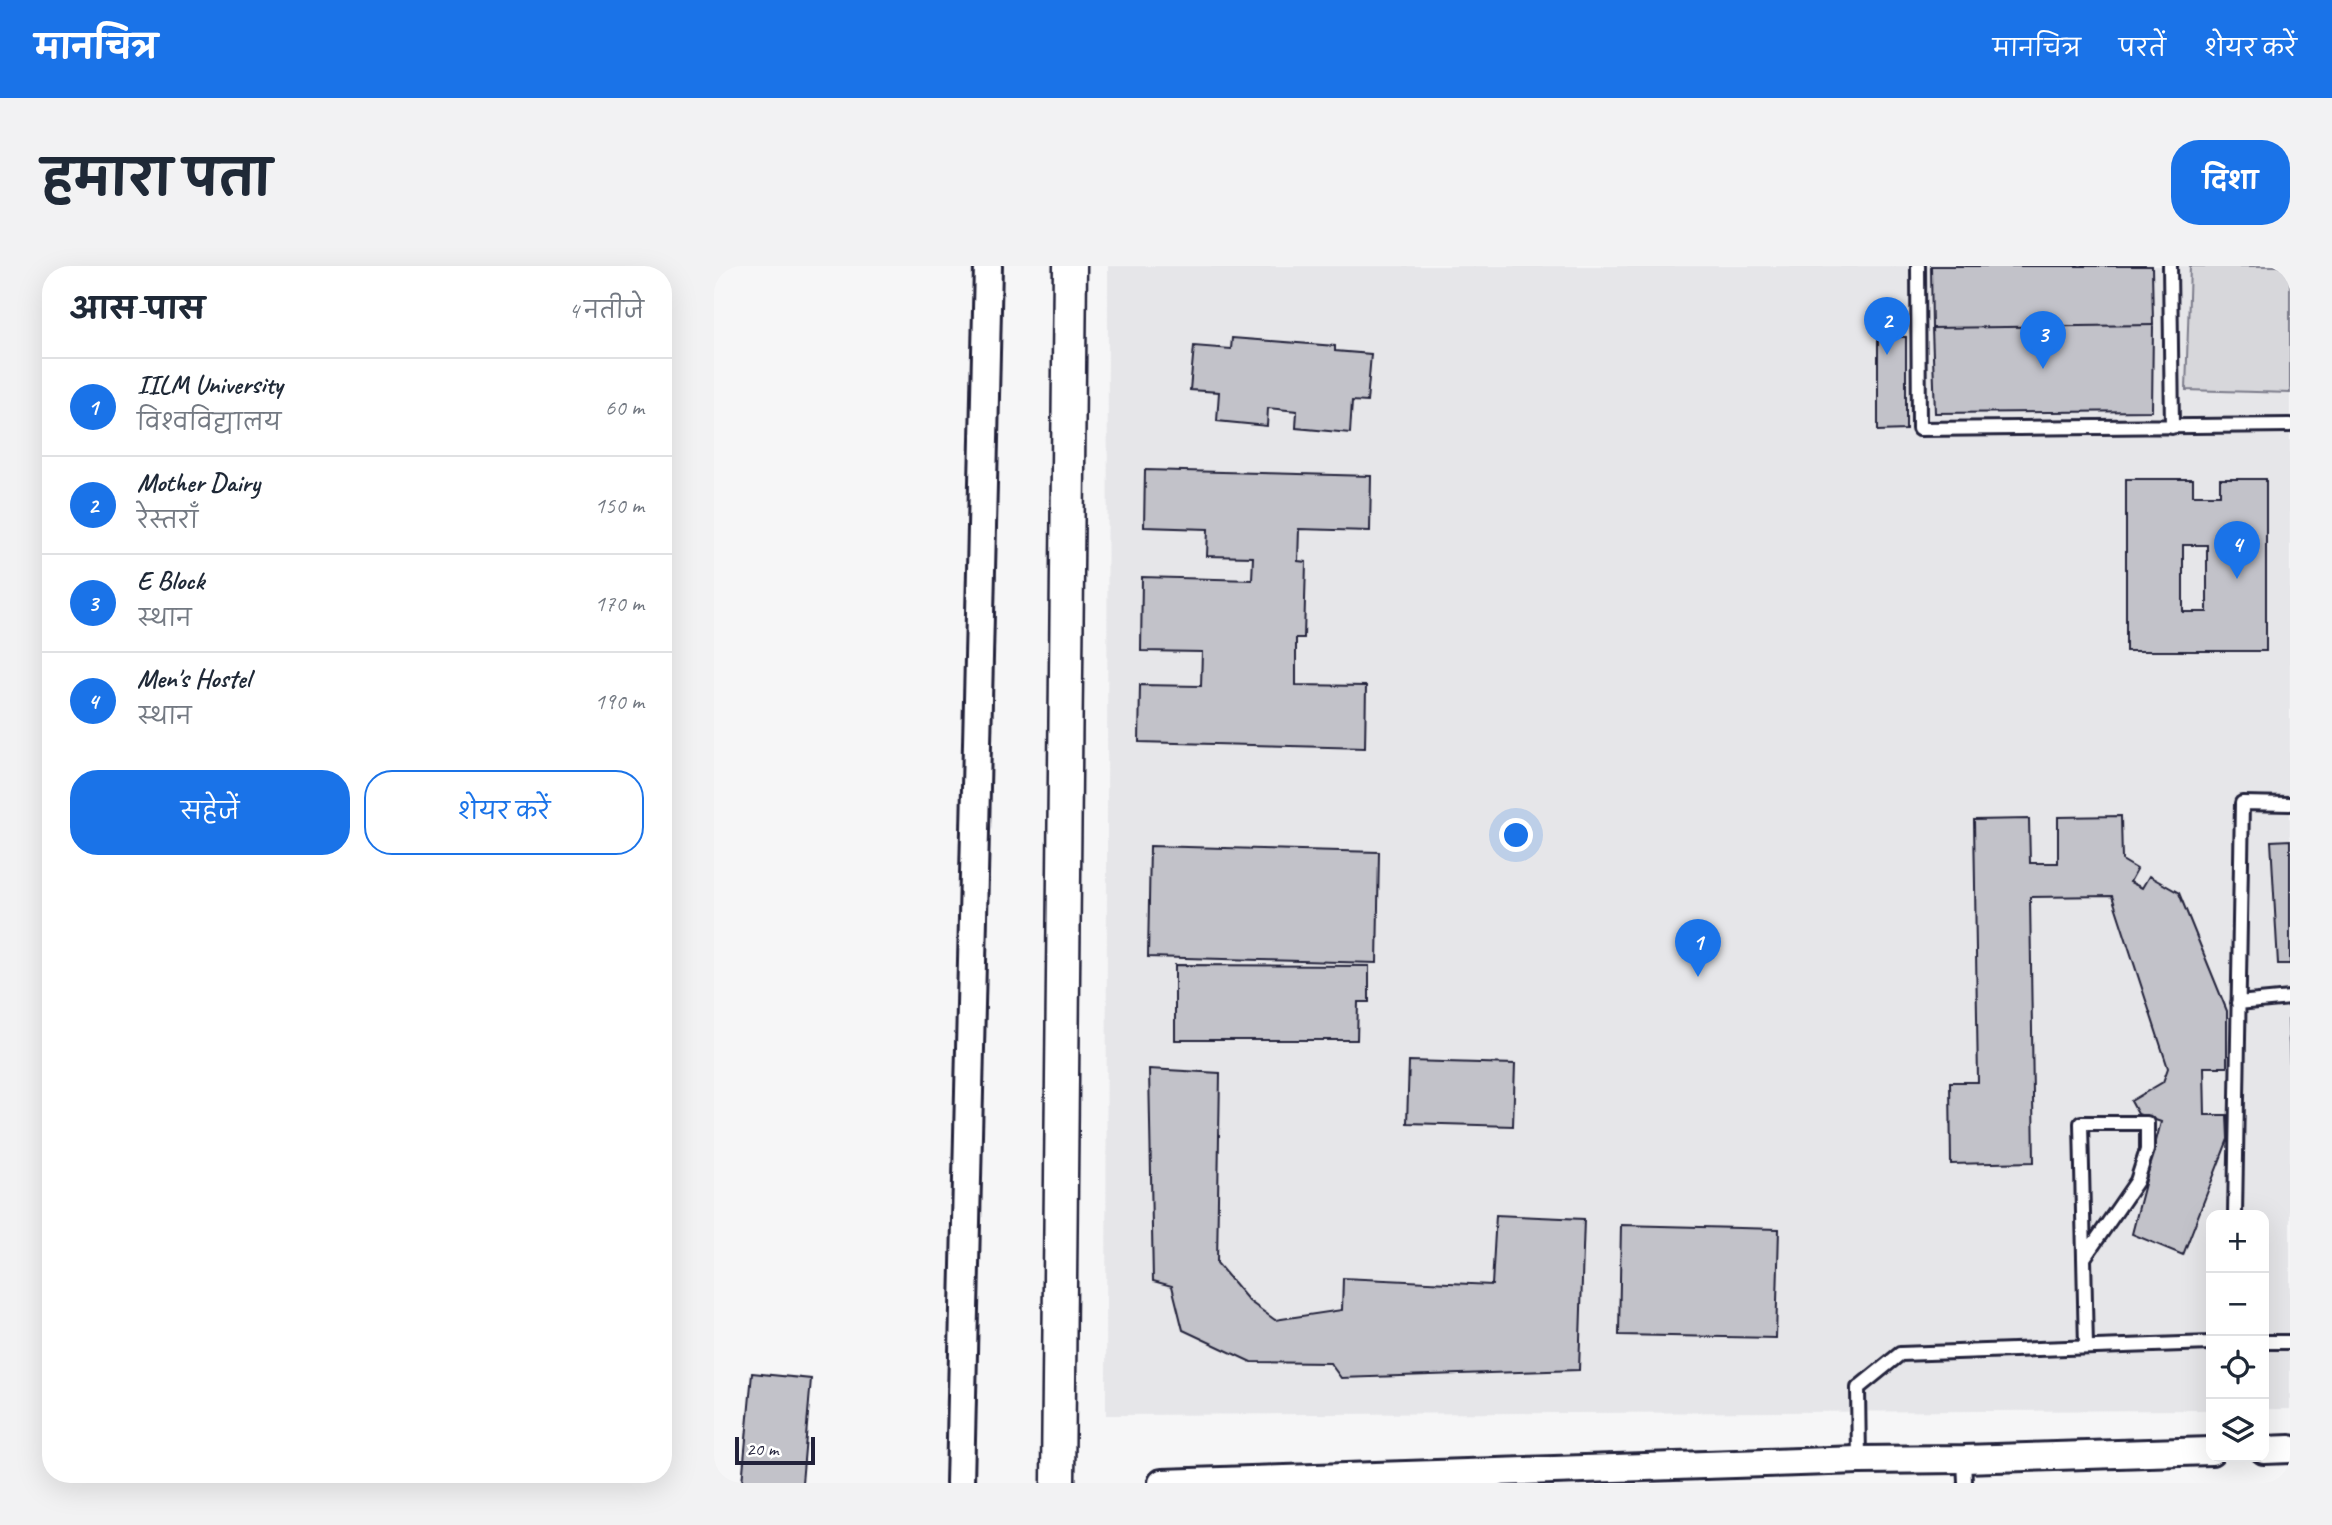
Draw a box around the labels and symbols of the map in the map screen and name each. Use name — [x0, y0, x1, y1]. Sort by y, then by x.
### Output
pin: 2 — [1864, 297, 1910, 355]
pin: 3 — [2020, 311, 2066, 369]
pin: 4 — [2214, 521, 2260, 579]
your location — [1499, 818, 1533, 852]
pin: 1 — [1675, 919, 1721, 977]
scale bar — [735, 1434, 816, 1466]

